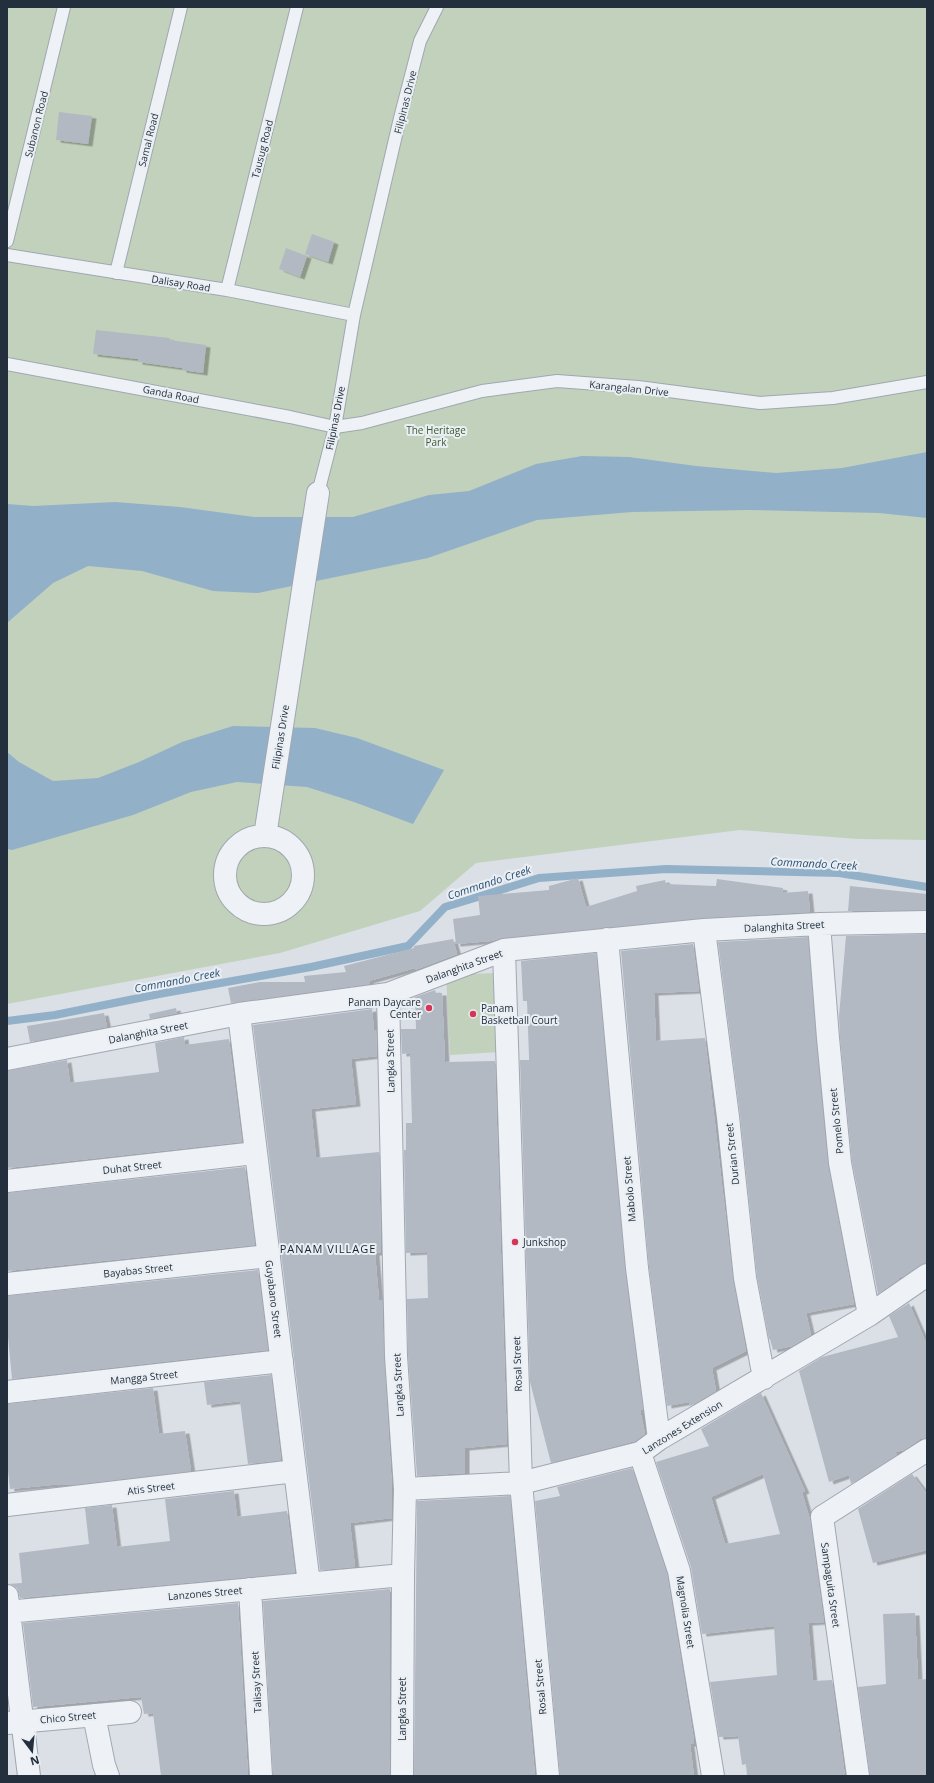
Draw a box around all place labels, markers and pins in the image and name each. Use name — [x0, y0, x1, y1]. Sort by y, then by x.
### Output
place label: Panam Daycare Center — [348, 995, 421, 1021]
place label: Panam Basketball Court — [481, 1001, 558, 1027]
marker: Panam Daycare Center — [424, 1003, 434, 1013]
marker: Panam Basketball Court — [468, 1009, 478, 1019]
place label: Junkshop — [522, 1235, 566, 1249]
marker: Junkshop — [510, 1237, 520, 1247]

